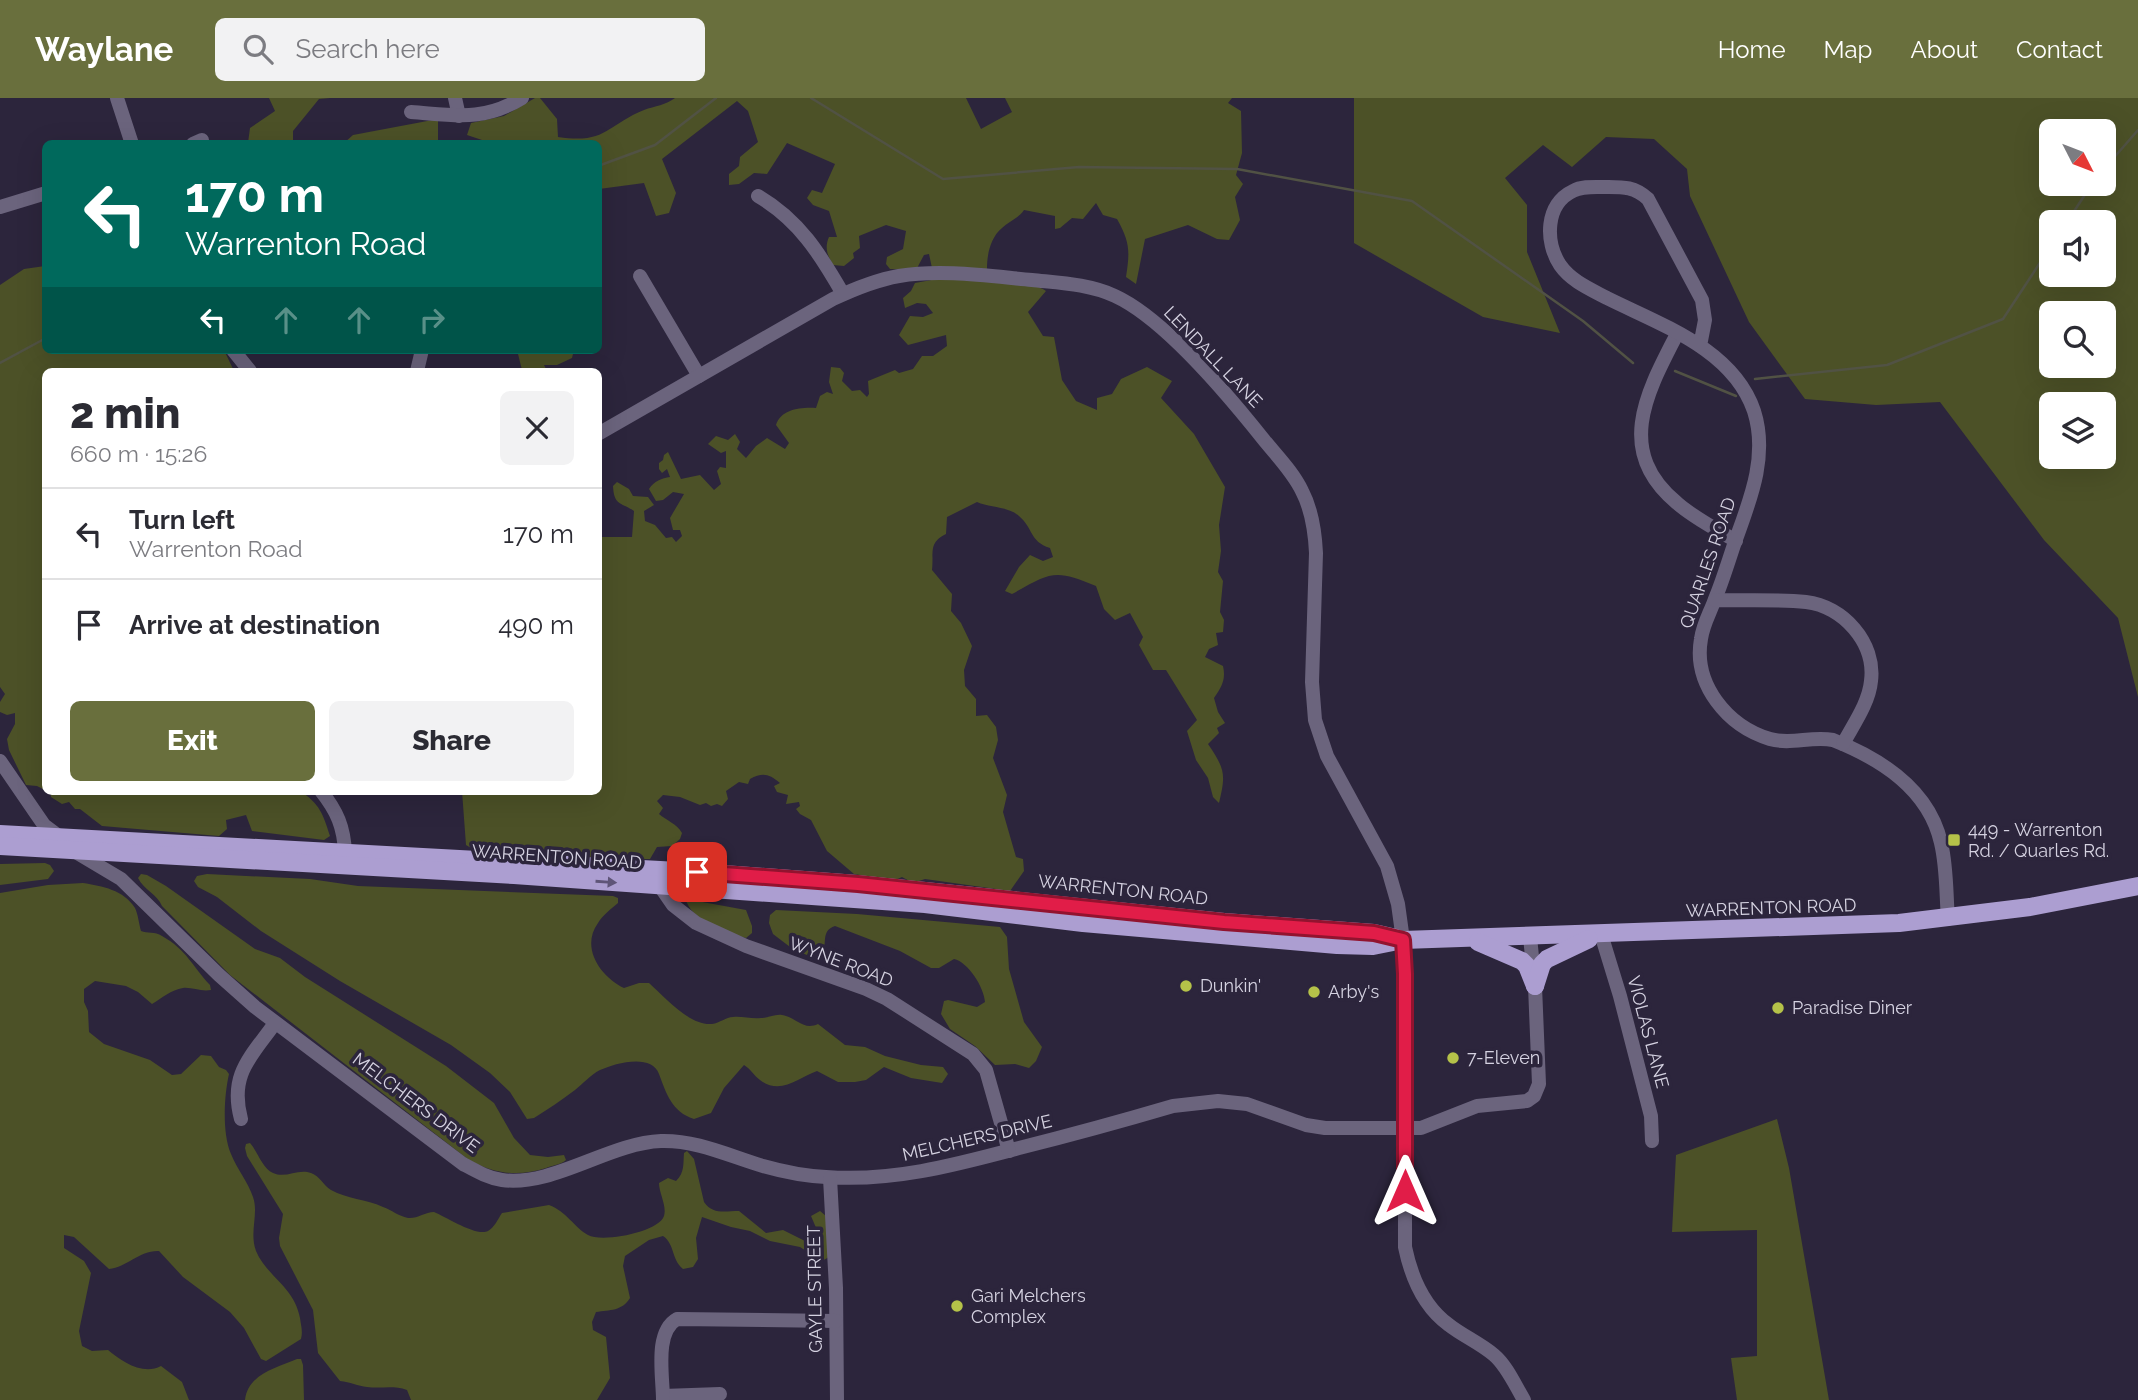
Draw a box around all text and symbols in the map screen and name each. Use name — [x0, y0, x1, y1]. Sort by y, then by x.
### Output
search box — [215, 18, 705, 81]
text: Waylane — [35, 30, 173, 69]
icon: search — [239, 30, 277, 68]
text: Search here — [295, 34, 440, 64]
text: Home — [1718, 35, 1786, 64]
text: Map — [1824, 35, 1872, 64]
text: About — [1910, 35, 1978, 64]
text: Contact — [2016, 35, 2103, 64]
north arrow — [2039, 119, 2116, 196]
map controls — [2039, 119, 2116, 469]
text: 170 m — [185, 166, 324, 223]
icon: left — [70, 168, 161, 259]
button: sound — [2039, 210, 2116, 287]
text: Warrenton Road — [185, 225, 427, 262]
icon: left — [194, 301, 232, 339]
icon: ahead — [267, 301, 305, 339]
icon: ahead — [340, 301, 378, 339]
icon: right — [413, 301, 451, 339]
button: search — [2039, 301, 2116, 378]
street label: LENDALL LANE — [1160, 302, 1267, 412]
text: 2 min — [70, 389, 180, 438]
button: close — [500, 391, 574, 465]
button: layers — [2039, 392, 2116, 469]
text: 660 m · 15:26 — [70, 440, 207, 467]
street label: QUARLES ROAD — [1675, 494, 1740, 631]
text: Turn left — [129, 505, 235, 535]
icon: left — [70, 515, 108, 553]
text: 170 m — [503, 519, 574, 549]
text: Warrenton Road — [129, 535, 303, 562]
icon: arrive — [70, 606, 108, 644]
text: Arrive at destination — [129, 610, 380, 640]
text: 490 m — [498, 610, 574, 640]
button: Exit — [70, 701, 315, 781]
button: Share — [329, 701, 574, 781]
place label: 449 - Warrenton Rd. / Quarles Rd. — [1968, 819, 2109, 861]
marker: 449 - Warrenton Rd. / Quarles Rd. — [1946, 832, 1962, 848]
street label: WARRENTON ROAD — [471, 840, 643, 873]
pin — [667, 842, 727, 902]
icon: arrive — [678, 853, 716, 891]
street label: WARRENTON ROAD — [1037, 870, 1209, 909]
one-way arrow — [595, 876, 617, 887]
street label: WARRENTON ROAD — [1685, 894, 1857, 921]
street label: WYNE ROAD — [786, 932, 896, 991]
street label: VIOLAS LANE — [1623, 973, 1674, 1091]
place label: Dunkin' — [1200, 975, 1261, 996]
marker: Dunkin' — [1178, 978, 1194, 994]
place label: Arby's — [1328, 981, 1379, 1002]
marker: Arby's — [1306, 984, 1322, 1000]
place label: Paradise Diner — [1792, 997, 1913, 1018]
marker: Paradise Diner — [1770, 1000, 1786, 1016]
place label: 7-Eleven — [1467, 1047, 1540, 1068]
street label: MELCHERS DRIVE — [349, 1048, 484, 1157]
marker: 7-Eleven — [1445, 1050, 1461, 1066]
street label: MELCHERS DRIVE — [900, 1110, 1054, 1165]
position arrow — [1368, 1154, 1442, 1228]
street label: GAYLE STREET — [803, 1225, 826, 1353]
place label: Gari Melchers Complex — [971, 1285, 1086, 1327]
marker: Gari Melchers Complex — [949, 1298, 965, 1314]

